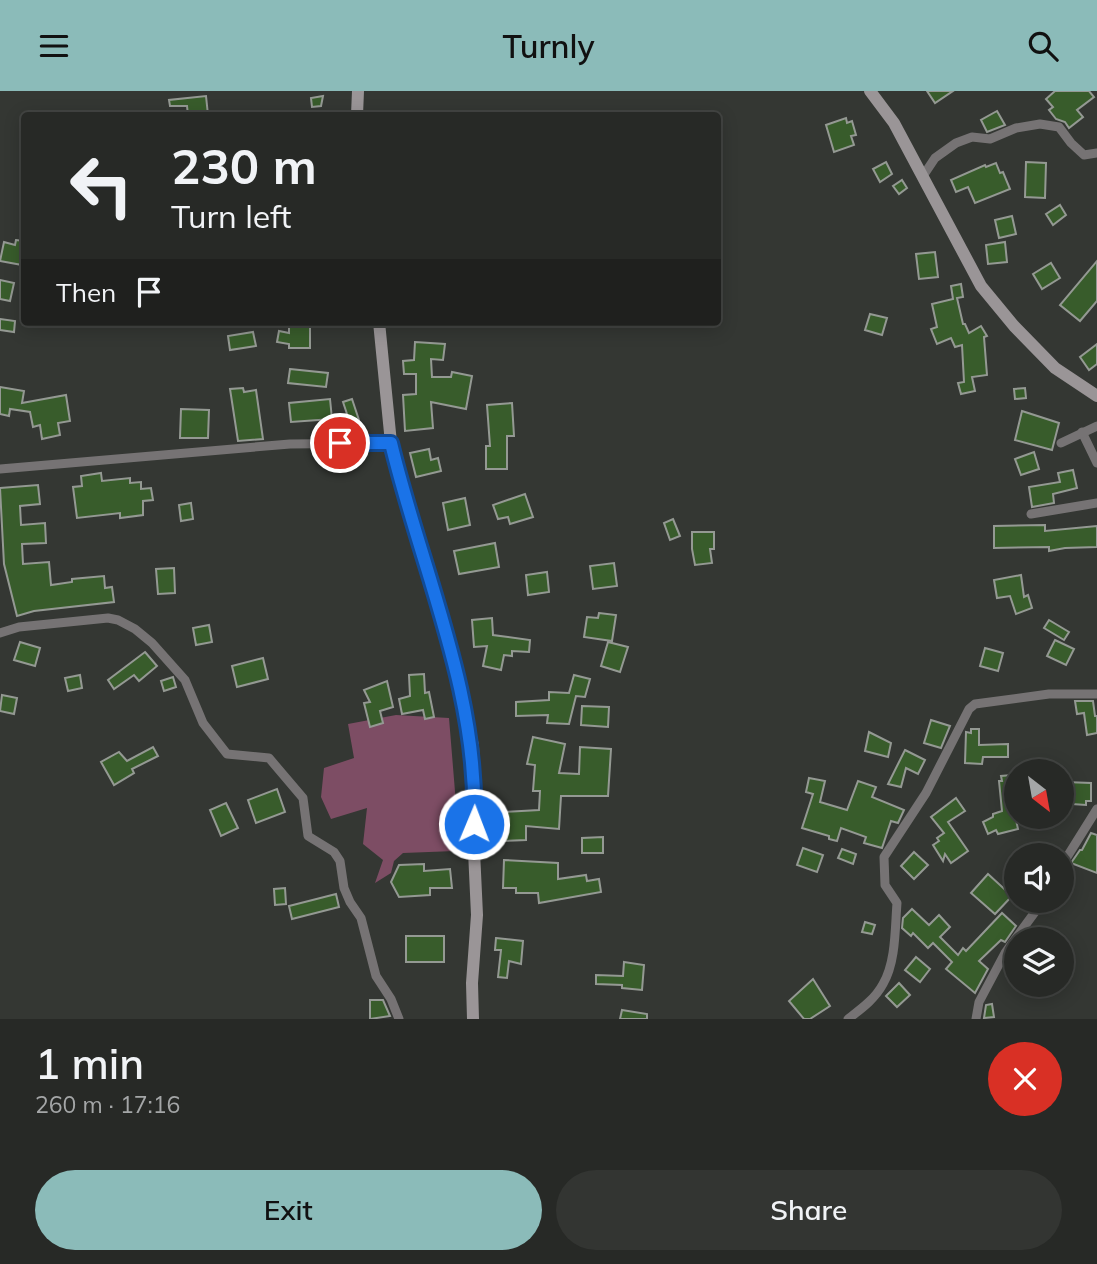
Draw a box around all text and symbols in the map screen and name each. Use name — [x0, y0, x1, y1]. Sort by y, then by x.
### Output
text: Turnly — [502, 26, 595, 66]
icon: menu — [35, 27, 73, 65]
icon: search — [1024, 27, 1062, 65]
text: 230 m — [171, 135, 317, 196]
icon: left — [56, 140, 147, 231]
text: Turn left — [171, 196, 291, 236]
icon: arrive — [130, 273, 168, 311]
text: Then — [56, 276, 116, 309]
pin — [310, 413, 370, 473]
icon: arrive — [321, 424, 359, 462]
north arrow — [1004, 759, 1074, 829]
map controls — [1004, 759, 1074, 997]
position arrow — [437, 787, 511, 861]
button: sound — [1004, 843, 1074, 913]
button: layers — [1004, 927, 1074, 997]
text: 1 min — [35, 1037, 144, 1090]
button: close — [988, 1042, 1062, 1116]
text: 260 m · 17:16 — [35, 1090, 180, 1119]
button: Exit — [35, 1170, 542, 1250]
button: Share — [556, 1170, 1062, 1250]

